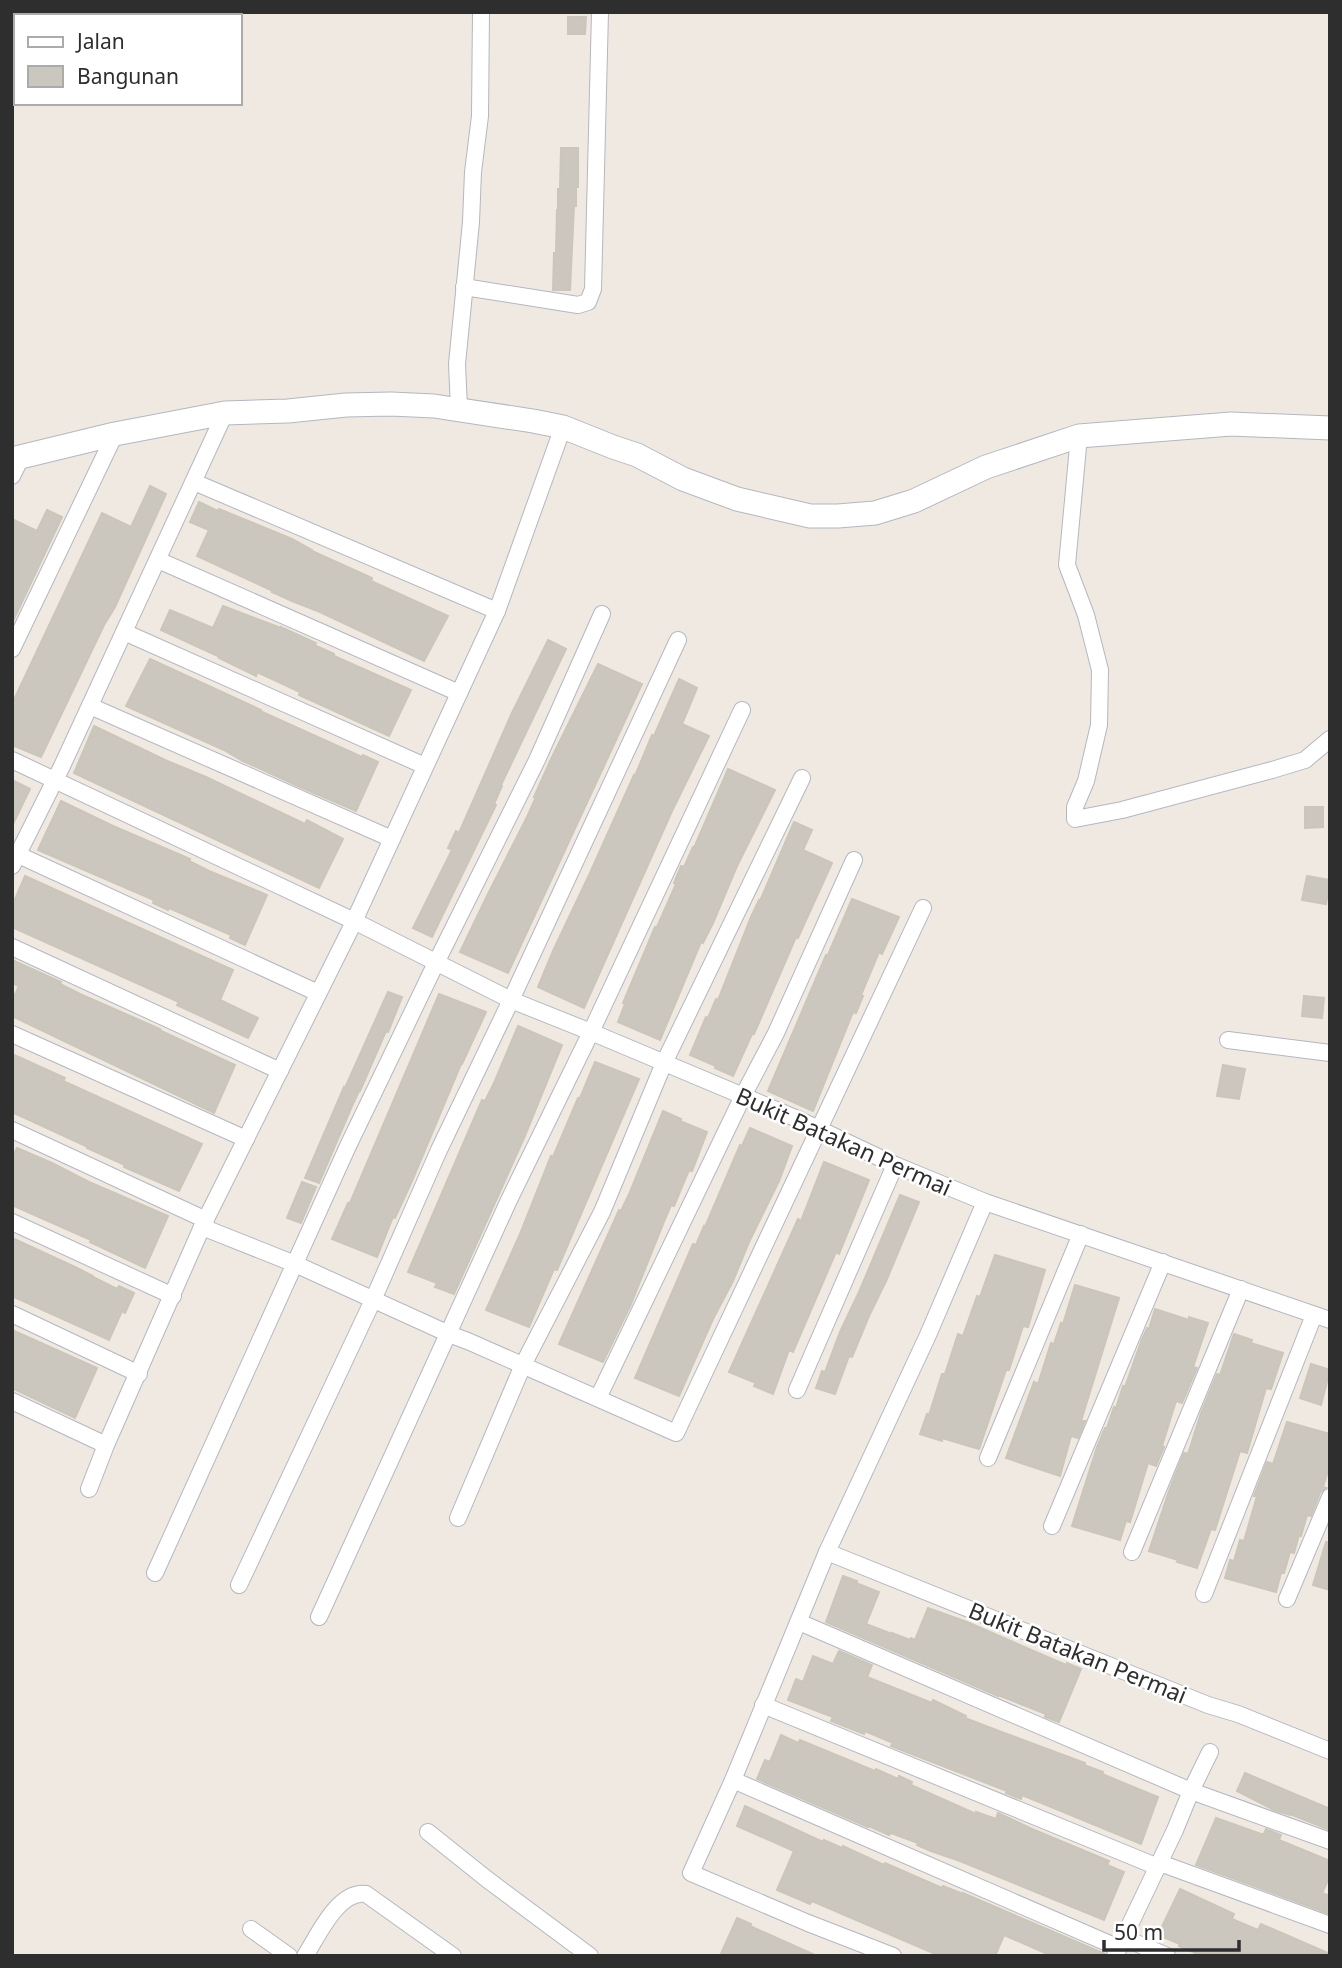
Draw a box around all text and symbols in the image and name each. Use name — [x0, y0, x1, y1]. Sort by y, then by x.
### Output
legend — [14, 14, 242, 105]
text: Jalan — [75, 27, 125, 55]
text: Bangunan — [77, 62, 179, 90]
street label: Bukit Batakan Permai — [731, 1079, 957, 1203]
street label: Bukit Batakan Permai — [964, 1594, 1192, 1710]
scale bar — [1104, 1909, 1239, 1953]
text: 50 m — [1114, 1918, 1163, 1946]

